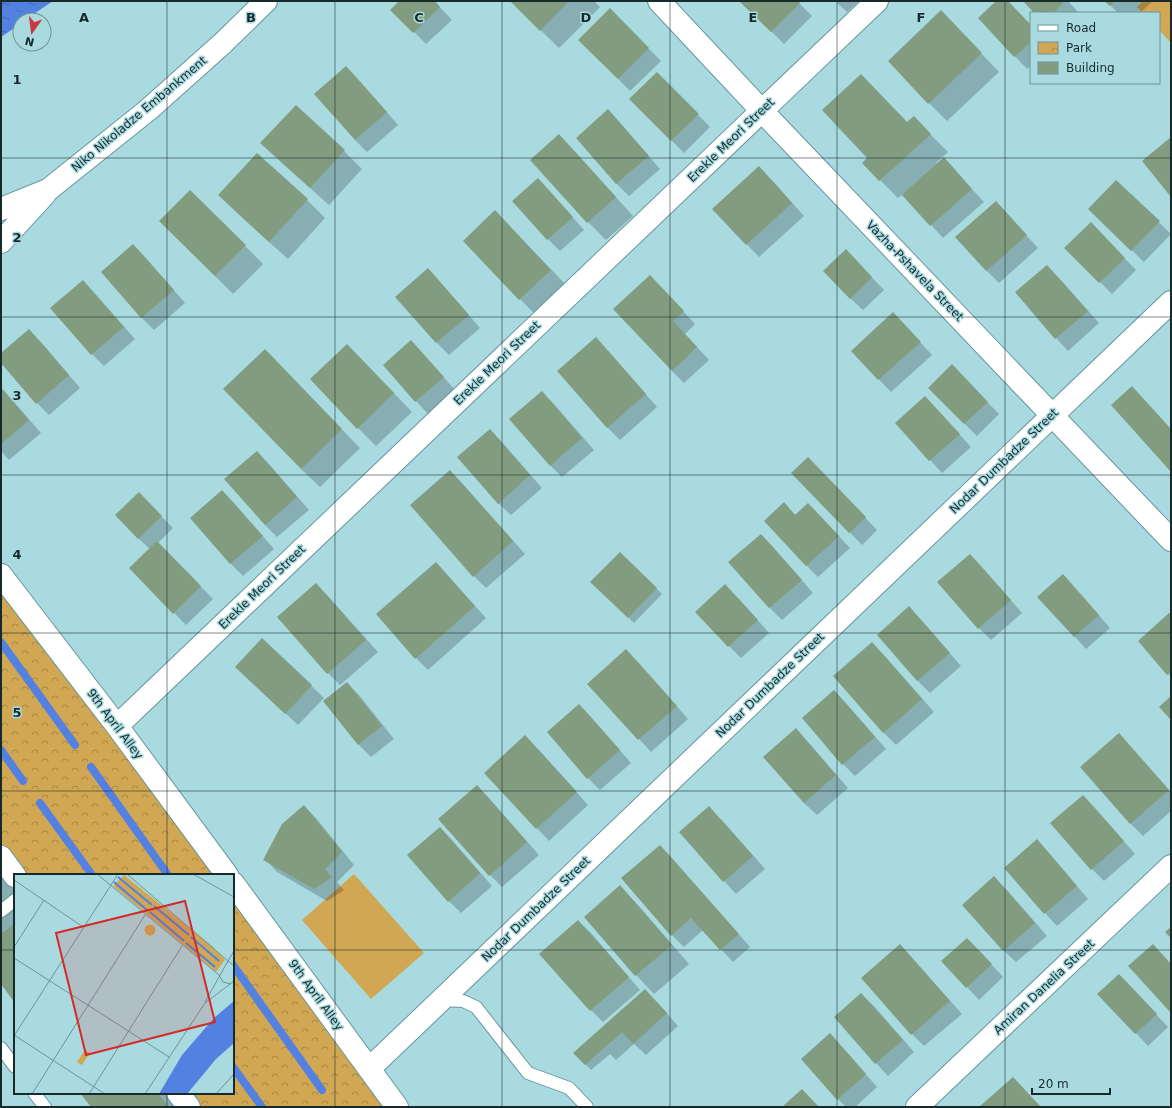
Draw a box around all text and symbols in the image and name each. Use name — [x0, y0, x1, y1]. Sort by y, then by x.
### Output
text: A — [79, 10, 89, 25]
text: B — [246, 10, 256, 25]
text: C — [414, 10, 424, 25]
text: D — [581, 10, 592, 25]
text: E — [749, 10, 757, 25]
text: F — [917, 10, 925, 25]
north arrow — [12, 12, 52, 52]
legend — [1030, 12, 1160, 84]
text: Road — [1066, 21, 1096, 35]
text: N — [24, 34, 36, 49]
text: Park — [1066, 41, 1092, 55]
street label: Niko Nikoladze Embankment — [69, 53, 210, 175]
text: Building — [1066, 61, 1115, 75]
text: 1 — [12, 72, 22, 87]
street label: Erekle Meori Street — [685, 95, 777, 185]
street label: Vazha-Pshavela Street — [863, 218, 967, 324]
text: 2 — [12, 230, 22, 245]
street label: Erekle Meori Street — [451, 318, 543, 408]
text: 3 — [12, 388, 22, 403]
street label: Nodar Dumbadze Street — [947, 405, 1061, 516]
street label: Erekle Meori Street — [216, 542, 308, 632]
text: 4 — [12, 547, 22, 562]
street label: Nodar Dumbadze Street — [713, 629, 827, 740]
street label: 9th April Alley — [84, 686, 146, 762]
text: 5 — [12, 705, 22, 720]
street label: Nodar Dumbadze Street — [479, 853, 593, 964]
inset map — [14, 874, 234, 1094]
street label: Amiran Danelia Street — [991, 936, 1098, 1037]
street label: 9th April Alley — [286, 957, 346, 1033]
scale bar — [1032, 1070, 1110, 1096]
text: 20 m — [1038, 1077, 1069, 1091]

